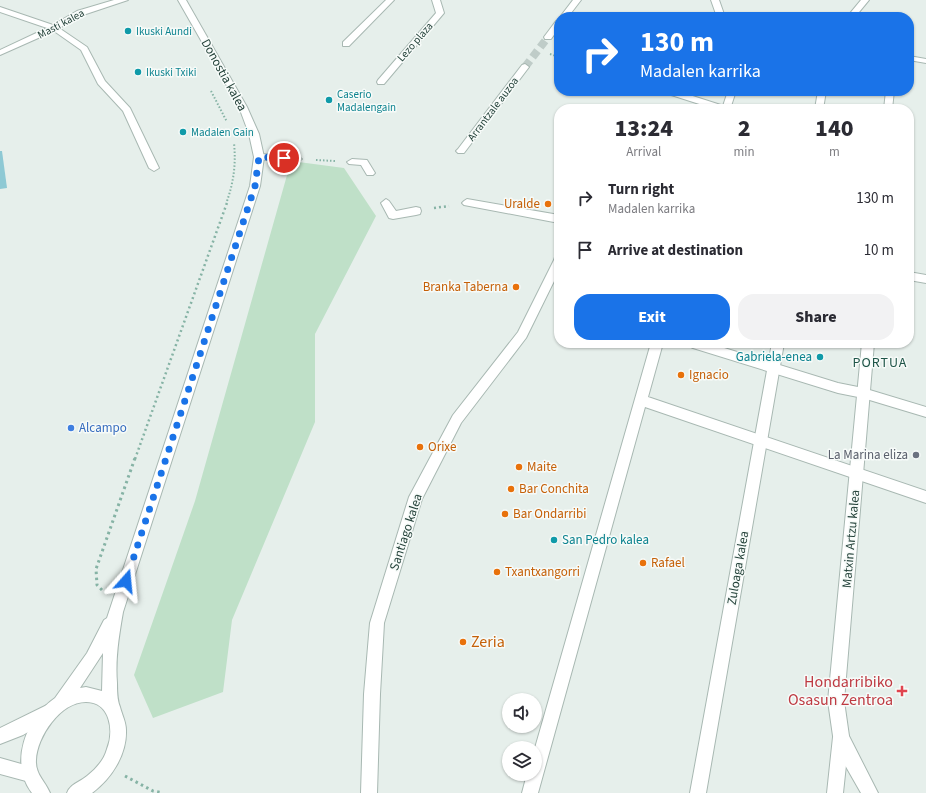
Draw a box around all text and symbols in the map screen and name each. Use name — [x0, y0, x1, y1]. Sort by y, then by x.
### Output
street label: Masti kalea — [35, 5, 87, 43]
street label: Lezo plaza — [394, 19, 436, 65]
text: 130 m — [640, 22, 714, 62]
place label: Ikuski Aundi — [136, 24, 192, 39]
marker: Ikuski Aundi — [123, 26, 133, 36]
icon: right — [574, 28, 626, 80]
street label: Donostia kalea — [197, 36, 251, 114]
text: Madalen karrika — [640, 59, 761, 84]
place label: Ikuski Txiki — [146, 65, 196, 80]
marker: Ikuski Txiki — [133, 67, 143, 77]
street label: Arrantzale auzoa — [464, 74, 522, 144]
place label: Caserio Madalengain — [337, 87, 396, 115]
marker: Caserio Madalengain — [324, 95, 334, 105]
text: 13:24 — [614, 111, 673, 146]
text: 2 — [738, 111, 751, 146]
text: 140 — [815, 111, 854, 146]
place label: Madalen Gain — [191, 125, 254, 140]
marker: Madalen Gain — [178, 127, 188, 137]
pin — [267, 141, 301, 175]
text: Arrival — [626, 143, 661, 161]
text: min — [734, 143, 755, 161]
text: m — [829, 143, 840, 161]
icon: arrive — [273, 147, 295, 169]
text: Turn right — [608, 179, 674, 200]
icon: right — [574, 187, 596, 209]
text: 130 m — [856, 188, 894, 209]
place label: Uralde — [504, 195, 540, 213]
marker: Uralde — [543, 199, 553, 209]
text: Madalen karrika — [608, 200, 695, 218]
icon: arrive — [574, 239, 596, 261]
text: Arrive at destination — [608, 240, 743, 261]
text: 10 m — [864, 240, 894, 261]
place label: Branka Taberna — [423, 278, 508, 296]
marker: Branka Taberna — [511, 282, 521, 292]
button: Exit — [574, 294, 730, 340]
button: Share — [738, 294, 894, 340]
place label: Gabriela-enea — [736, 348, 812, 366]
marker: Gabriela-enea — [815, 352, 825, 362]
district label: PORTUA — [853, 353, 907, 373]
place label: Ignacio — [689, 366, 729, 384]
marker: Ignacio — [676, 370, 686, 380]
place label: Alcampo — [79, 419, 127, 437]
marker: Alcampo — [66, 423, 76, 433]
place label: Orixe — [428, 438, 456, 456]
marker: Orixe — [415, 442, 425, 452]
place label: La Marina eliza — [828, 446, 908, 464]
marker: La Marina eliza — [911, 450, 921, 460]
place label: Maite — [527, 458, 557, 476]
marker: Maite — [514, 462, 524, 472]
place label: Bar Conchita — [519, 480, 589, 498]
marker: Bar Conchita — [506, 484, 516, 494]
street label: Matxin Artzu kalea — [838, 489, 864, 589]
street label: Santiago kalea — [385, 491, 427, 573]
place label: Bar Ondarribi — [513, 505, 586, 523]
marker: Bar Ondarribi — [500, 509, 510, 519]
street label: Zuloaga kalea — [723, 529, 753, 607]
place label: San Pedro kalea — [562, 531, 649, 549]
marker: San Pedro kalea — [549, 535, 559, 545]
place label: Rafael — [651, 554, 685, 572]
marker: Rafael — [638, 558, 648, 568]
position arrow — [105, 560, 147, 602]
place label: Txantxangorri — [505, 563, 580, 581]
marker: Txantxangorri — [492, 567, 502, 577]
place label: Zeria — [471, 631, 505, 653]
marker: Zeria — [458, 637, 468, 647]
place label: Hondarribiko Osasun Zentroa — [788, 671, 893, 711]
marker: Hondarribiko Osasun Zentroa — [896, 685, 908, 697]
map controls — [502, 693, 542, 781]
button: sound — [502, 693, 542, 733]
button: layers — [502, 741, 542, 781]

